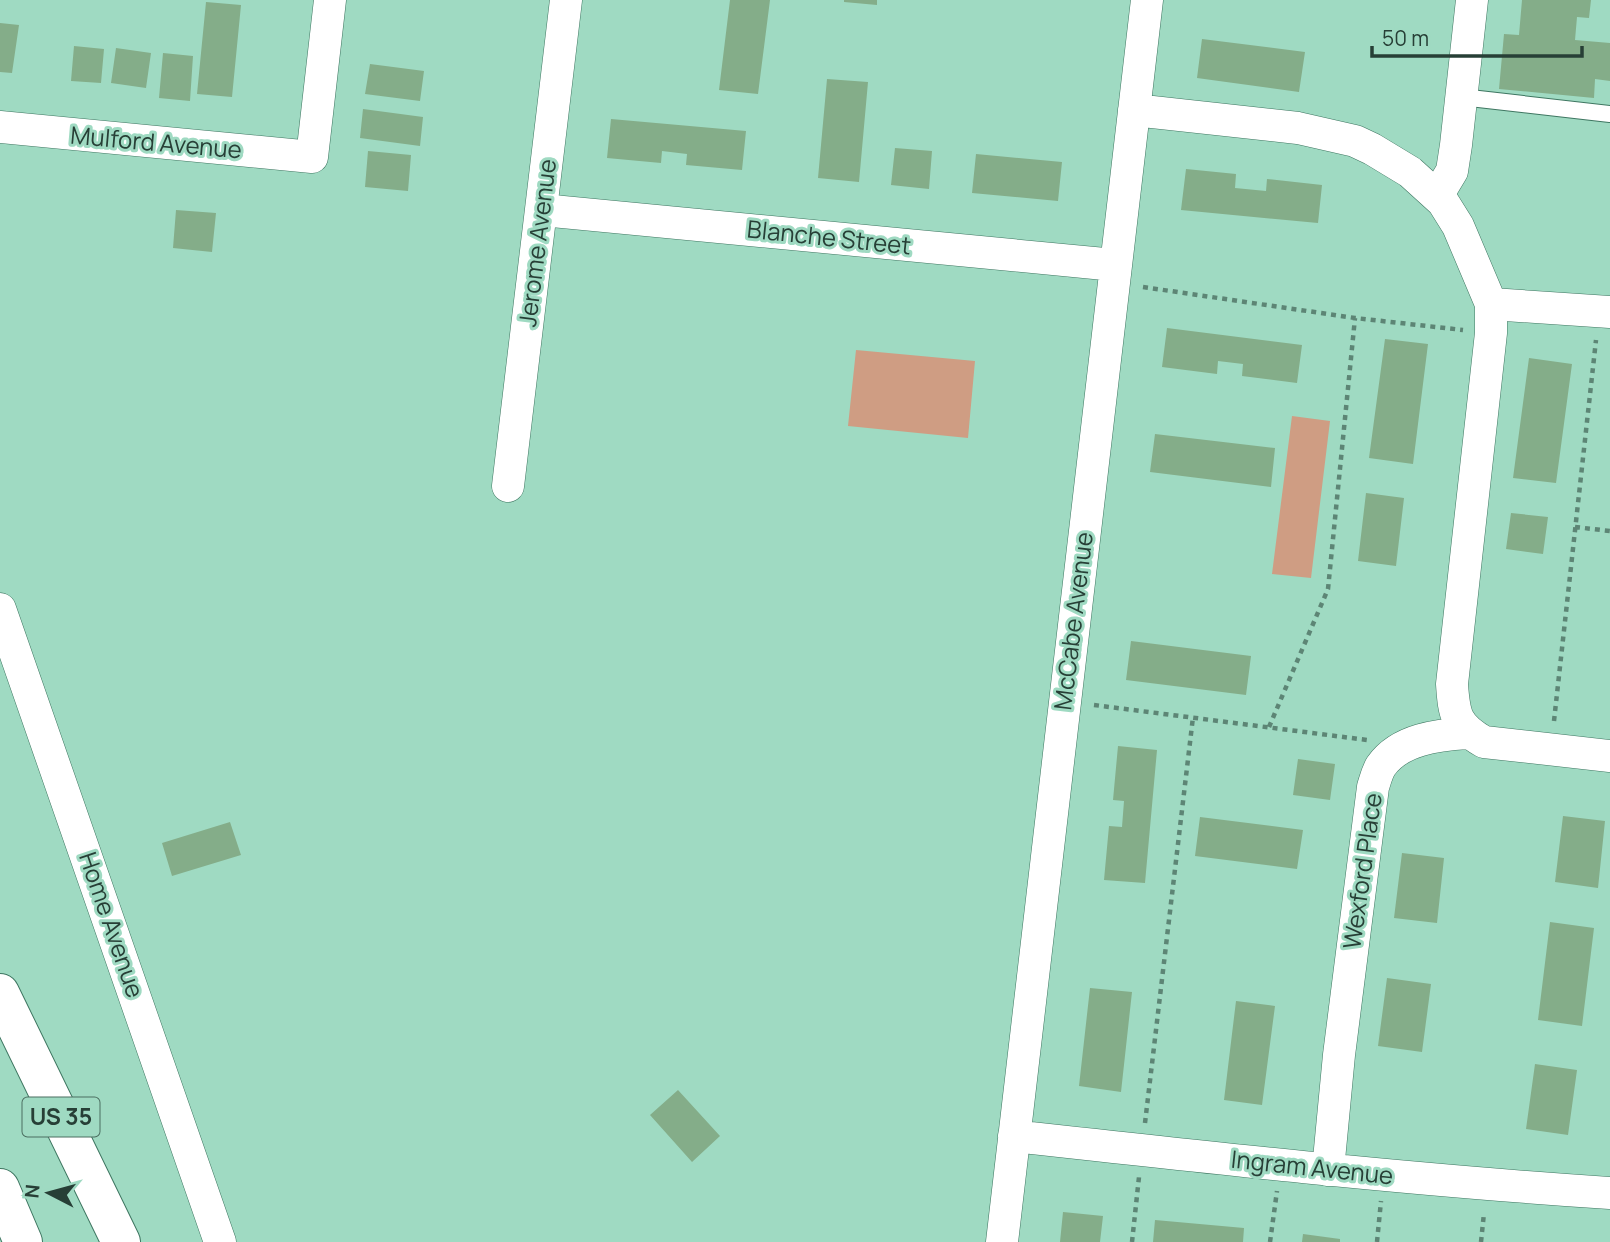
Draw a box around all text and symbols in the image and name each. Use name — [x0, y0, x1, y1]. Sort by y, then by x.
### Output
scale bar — [1372, 14, 1582, 58]
text: 50 m — [1382, 24, 1429, 52]
street label: Mulford Avenue — [69, 118, 243, 165]
street label: Jerome Avenue — [510, 157, 563, 329]
street label: Blanche Street — [746, 211, 913, 262]
street label: McCabe Avenue — [1045, 530, 1100, 712]
street label: Wexford Place — [1334, 791, 1389, 951]
street label: Home Avenue — [72, 847, 153, 1002]
road number: US 35 — [22, 1098, 100, 1136]
street label: Ingram Avenue — [1229, 1142, 1395, 1191]
north arrow — [14, 1158, 84, 1228]
text: N — [18, 1183, 46, 1199]

